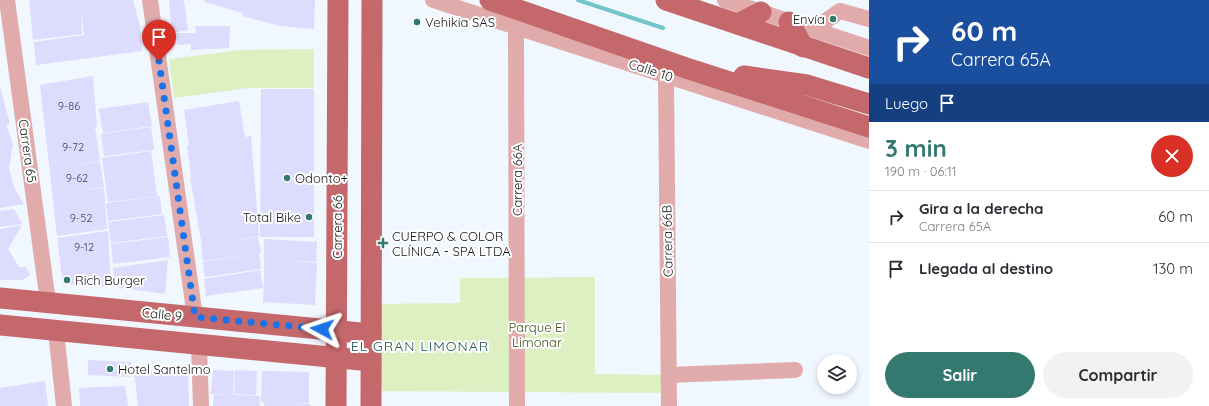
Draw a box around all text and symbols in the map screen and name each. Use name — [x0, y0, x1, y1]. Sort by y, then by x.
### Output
place label: Envía — [793, 11, 825, 27]
text: 60 m — [951, 13, 1017, 48]
place label: Vehikia SAS — [425, 14, 495, 30]
marker: Envía — [828, 14, 838, 24]
icon: right — [885, 16, 937, 68]
marker: Vehikia SAS — [412, 17, 422, 27]
pin — [142, 20, 176, 61]
icon: arrive — [148, 26, 170, 48]
text: Carrera 65A — [951, 48, 1051, 71]
street label: Calle 10 — [627, 55, 675, 85]
icon: arrive — [936, 92, 958, 114]
text: Luego — [885, 94, 928, 113]
house number: 9-86 — [58, 99, 80, 113]
street label: Carrera 65 — [16, 118, 40, 184]
text: 3 min — [885, 133, 947, 163]
button: close — [1151, 135, 1193, 177]
house number: 9-72 — [62, 140, 84, 154]
street label: Carrera 66A — [509, 143, 525, 216]
text: 190 m · 06:11 — [885, 163, 957, 179]
place label: Odonto+ — [295, 170, 348, 186]
house number: 9-62 — [66, 171, 88, 185]
marker: Odonto+ — [282, 173, 292, 183]
street label: Carrera 66 — [329, 195, 345, 259]
text: Gira a la derecha — [919, 199, 1044, 218]
street label: Carrera 66B — [658, 205, 676, 277]
icon: right — [885, 206, 907, 228]
text: 60 m — [1158, 207, 1193, 226]
place label: Total Bike — [243, 209, 301, 225]
house number: 9-52 — [70, 211, 92, 225]
marker: Total Bike — [304, 212, 314, 222]
text: Carrera 65A — [919, 218, 991, 234]
place label: CUERPO & COLOR CLÍNICA - SPA LTDA — [392, 228, 511, 259]
marker: CUERPO & COLOR CLÍNICA - SPA LTDA — [377, 237, 389, 249]
house number: 9-12 — [74, 240, 94, 254]
icon: arrive — [885, 258, 907, 280]
text: Llegada al destino — [919, 259, 1053, 278]
text: 130 m — [1153, 259, 1193, 278]
place label: Rich Burger — [75, 272, 145, 288]
marker: Rich Burger — [62, 275, 72, 285]
street label: Calle 9 — [141, 304, 183, 324]
position arrow — [301, 308, 343, 350]
park label: Parque El Limonar — [509, 319, 565, 350]
district label: EL GRAN LIMONAR — [351, 337, 489, 355]
button: Salir — [885, 352, 1035, 398]
button: Compartir — [1043, 352, 1193, 398]
map controls — [817, 354, 857, 394]
button: layers — [817, 354, 857, 394]
place label: Hotel Santelmo — [118, 361, 211, 377]
marker: Hotel Santelmo — [105, 364, 115, 374]

